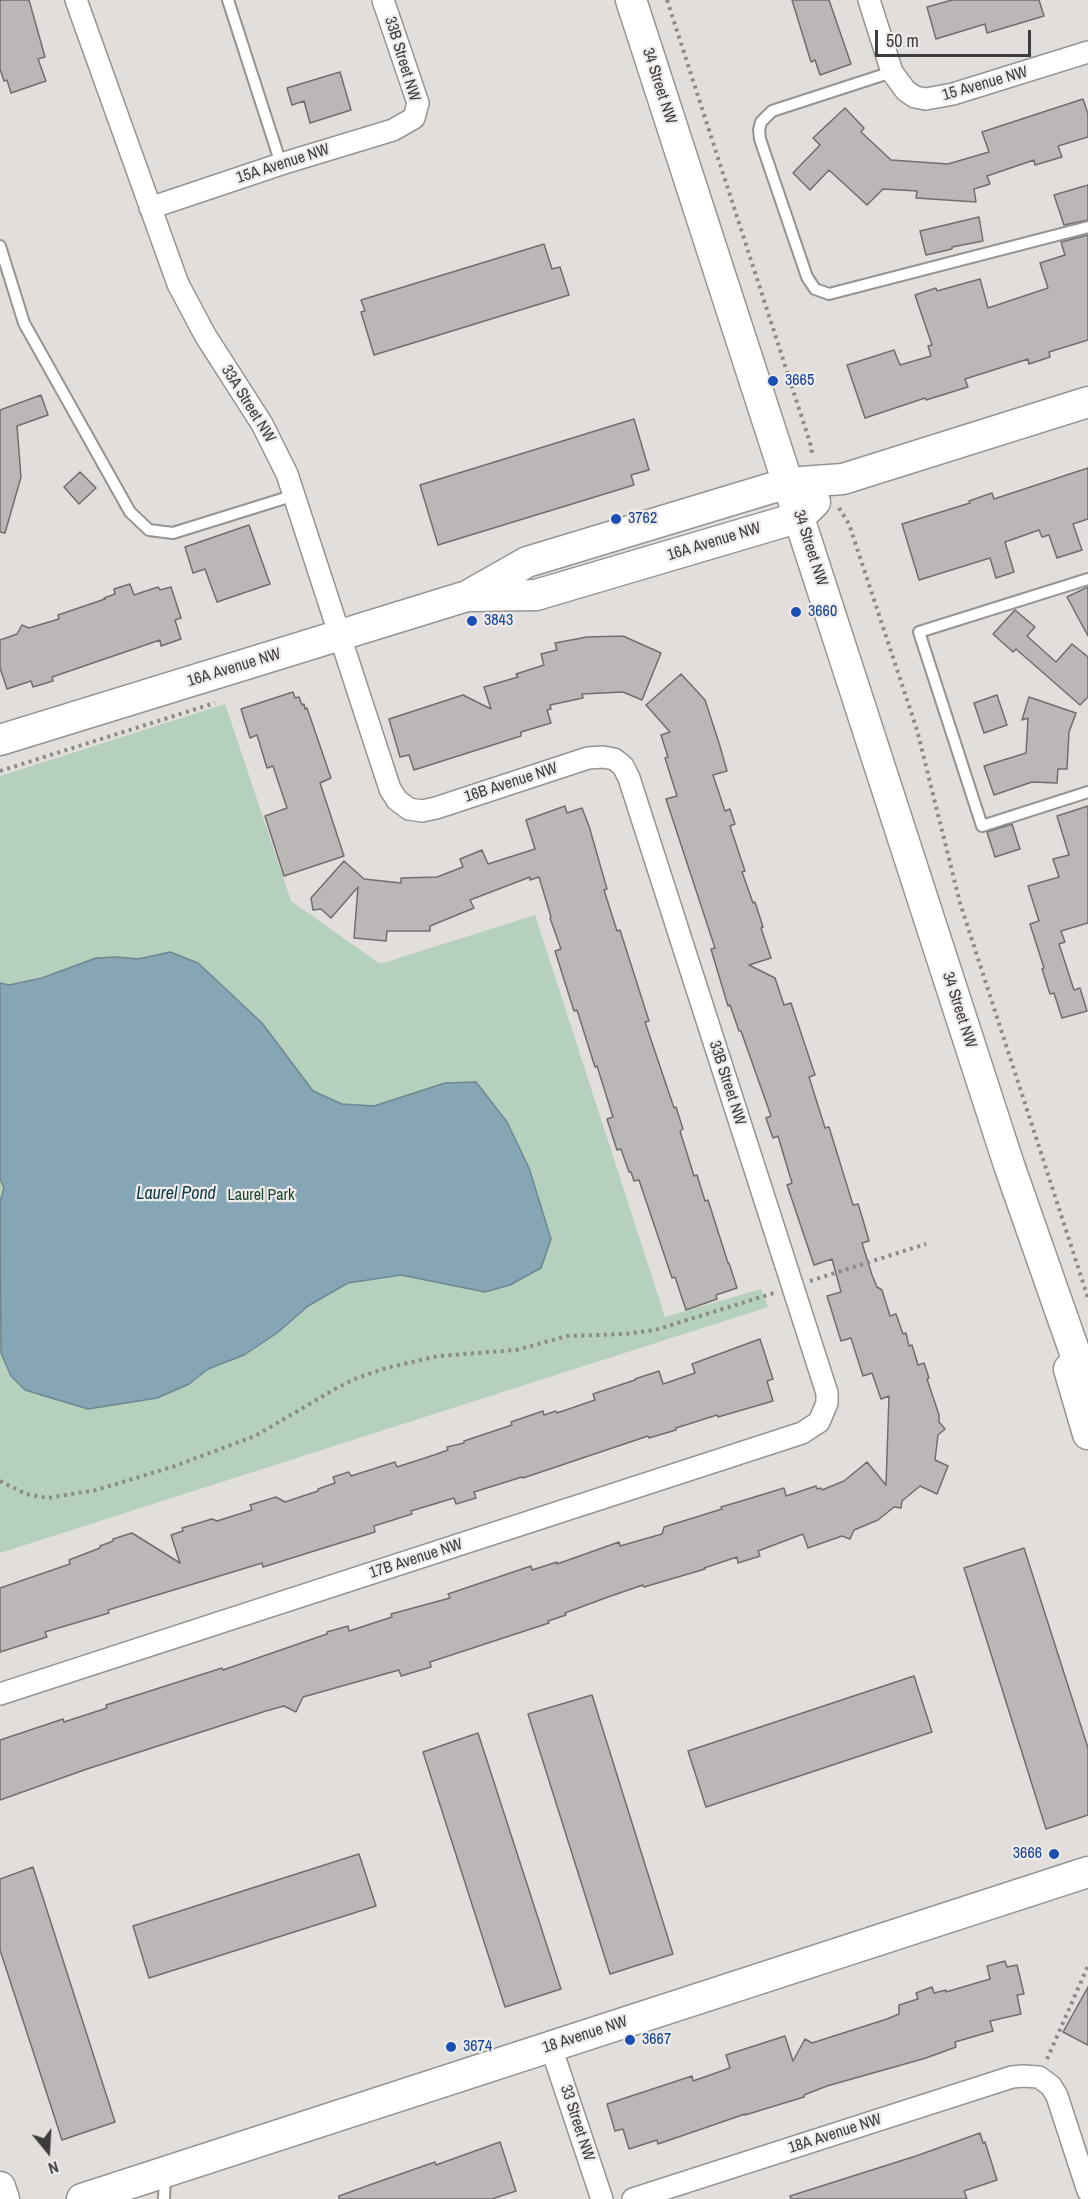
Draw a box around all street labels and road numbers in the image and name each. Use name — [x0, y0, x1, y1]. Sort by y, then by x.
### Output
street label: 33B Street NW — [380, 14, 424, 104]
street label: 34 Street NW — [638, 46, 680, 126]
street label: 15 Avenue NW — [940, 63, 1030, 105]
street label: 15A Avenue NW — [234, 140, 332, 188]
street label: 33A Street NW — [217, 362, 279, 446]
street label: 34 Street NW — [789, 508, 831, 588]
street label: 16A Avenue NW — [665, 519, 763, 565]
street label: 16A Avenue NW — [185, 645, 283, 691]
street label: 16B Avenue NW — [462, 759, 560, 807]
street label: 34 Street NW — [938, 970, 980, 1050]
street label: 33B Street NW — [704, 1038, 750, 1128]
street label: 17B Avenue NW — [367, 1535, 465, 1583]
street label: 18 Avenue NW — [540, 2012, 630, 2058]
street label: 33 Street NW — [556, 2083, 598, 2163]
street label: 18A Avenue NW — [786, 2110, 884, 2158]

